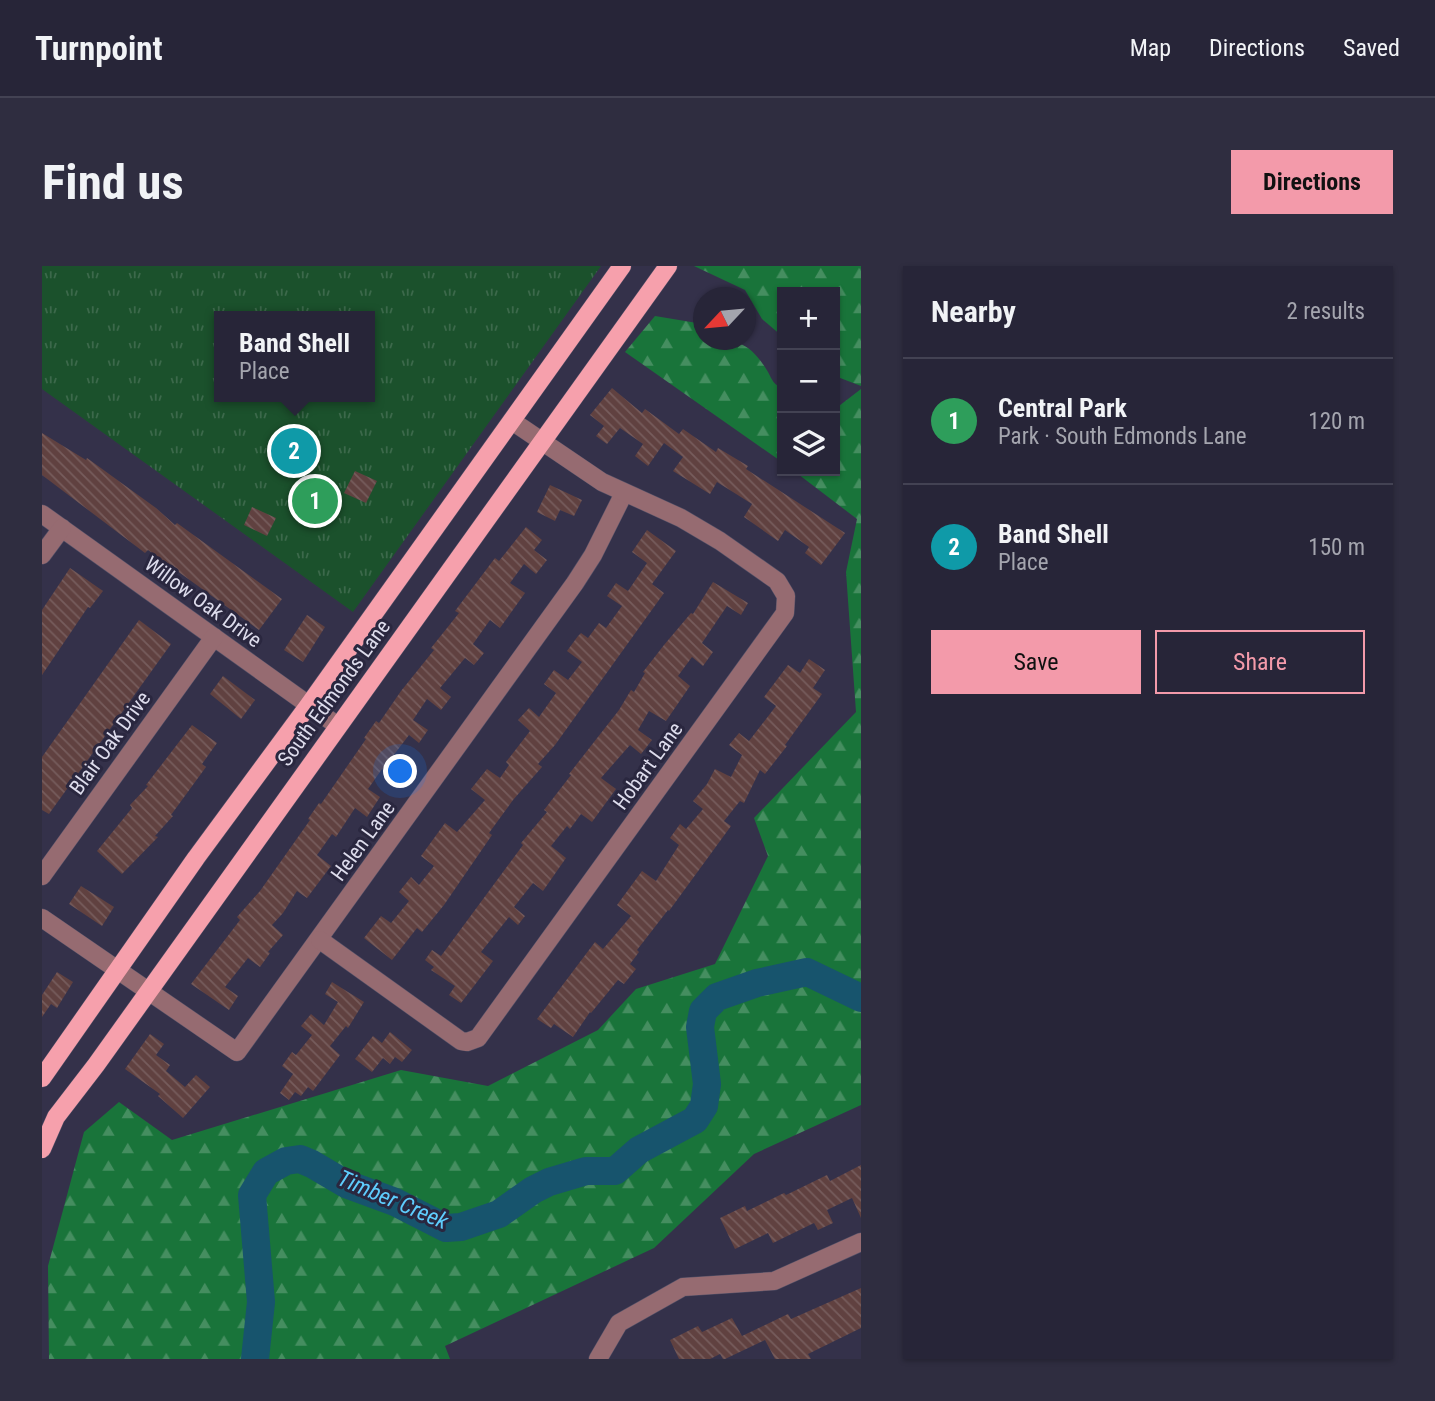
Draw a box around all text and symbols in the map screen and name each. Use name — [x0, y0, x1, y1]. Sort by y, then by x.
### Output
text: Turnpoint — [35, 29, 163, 68]
text: Map — [1130, 34, 1171, 62]
text: Directions — [1209, 34, 1305, 62]
text: Saved — [1343, 34, 1400, 62]
button: Directions — [1231, 150, 1393, 214]
text: Find us — [42, 154, 184, 211]
north arrow — [693, 287, 756, 350]
map controls — [777, 287, 840, 476]
button: + — [777, 287, 840, 350]
text: Nearby — [931, 294, 1016, 329]
text: 2 results — [1287, 298, 1365, 325]
popup — [214, 311, 375, 402]
text: Band Shell — [239, 328, 350, 358]
button: − — [777, 350, 840, 413]
text: Place — [239, 358, 290, 385]
text: Central Park — [998, 393, 1127, 423]
text: 1 — [948, 408, 960, 435]
text: 120 m — [1308, 408, 1365, 435]
button: layers — [777, 413, 840, 476]
text: Park · South Edmonds Lane — [998, 423, 1247, 450]
pin: 2 — [271, 425, 317, 477]
pin: 1 — [292, 475, 338, 527]
text: Band Shell — [998, 519, 1109, 549]
text: 2 — [948, 534, 960, 561]
text: 150 m — [1308, 534, 1365, 561]
text: Place — [998, 549, 1048, 576]
street label: Willow Oak Drive — [140, 552, 266, 652]
street label: South Edmonds Lane — [273, 615, 395, 771]
button: Save — [931, 630, 1141, 694]
button: Share — [1155, 630, 1365, 694]
street label: Blair Oak Drive — [65, 687, 155, 799]
street label: Hobart Lane — [608, 718, 688, 814]
your location — [383, 754, 417, 788]
street label: Helen Lane — [326, 796, 400, 886]
water label: Timber Creek — [334, 1165, 453, 1236]

